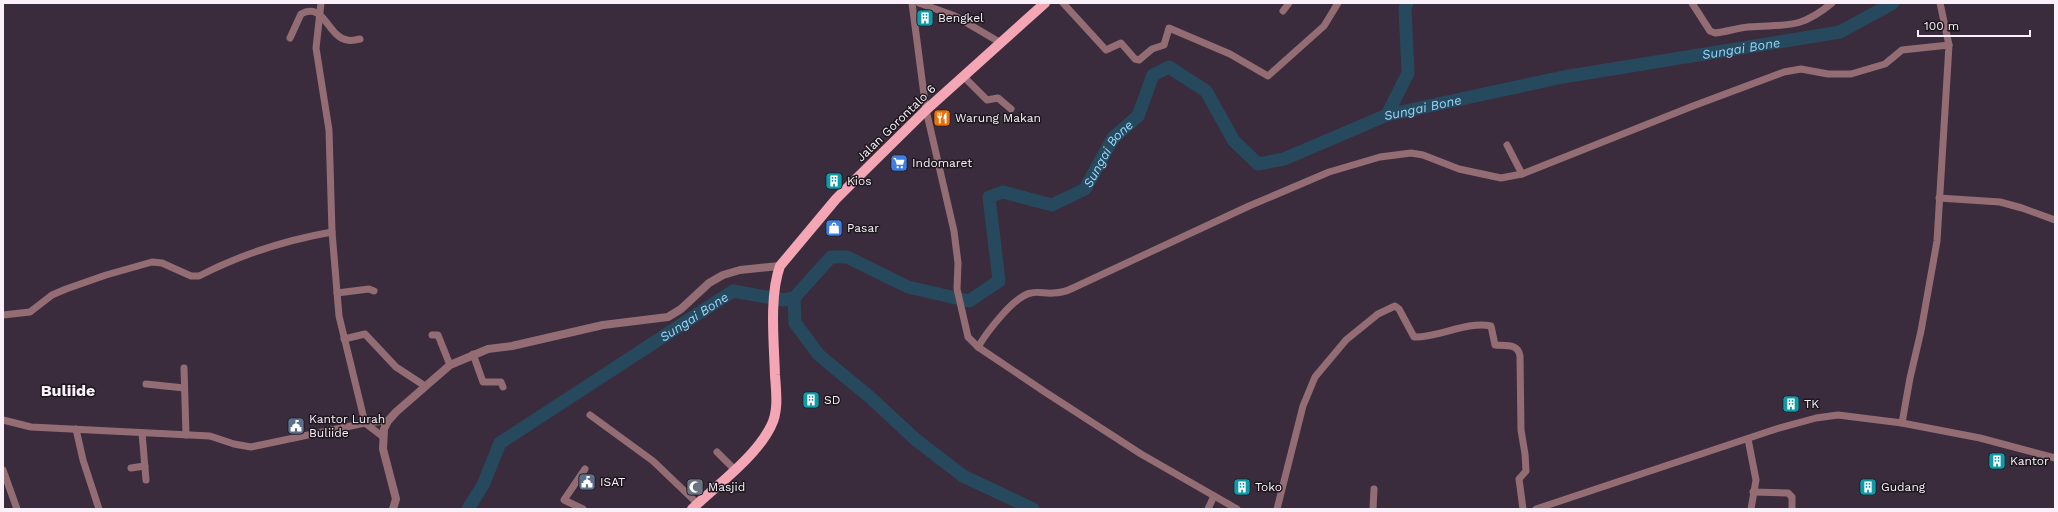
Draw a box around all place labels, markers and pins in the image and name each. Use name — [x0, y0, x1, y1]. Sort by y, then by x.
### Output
building icon: Bengkel — [915, 8, 935, 28]
place label: Bengkel — [938, 11, 984, 25]
restaurant icon: Warung Makan — [932, 108, 952, 128]
place label: Warung Makan — [955, 111, 1041, 125]
supermarket icon: Indomaret — [889, 153, 909, 173]
place label: Indomaret — [912, 156, 972, 170]
building icon: Kios — [824, 171, 844, 191]
place label: Kios — [847, 174, 872, 188]
shop icon: Pasar — [824, 218, 844, 238]
place label: Pasar — [847, 221, 879, 235]
building icon: SD — [801, 390, 821, 410]
place label: SD — [824, 393, 840, 407]
building icon: TK — [1781, 394, 1801, 414]
place label: TK — [1804, 397, 1819, 411]
place label: Kantor Lurah Buliide — [309, 412, 385, 440]
public building icon: Kantor Lurah Buliide — [286, 416, 306, 436]
building icon: Kantor — [1987, 451, 2007, 471]
place label: Kantor — [2010, 454, 2049, 468]
public building icon: ISAT — [577, 472, 597, 492]
place label: ISAT — [600, 475, 625, 489]
mosque icon: Masjid — [685, 477, 705, 497]
building icon: Toko — [1232, 477, 1252, 497]
building icon: Gudang — [1858, 477, 1878, 497]
place label: Masjid — [708, 480, 745, 494]
place label: Toko — [1255, 480, 1282, 494]
place label: Gudang — [1881, 480, 1926, 494]

